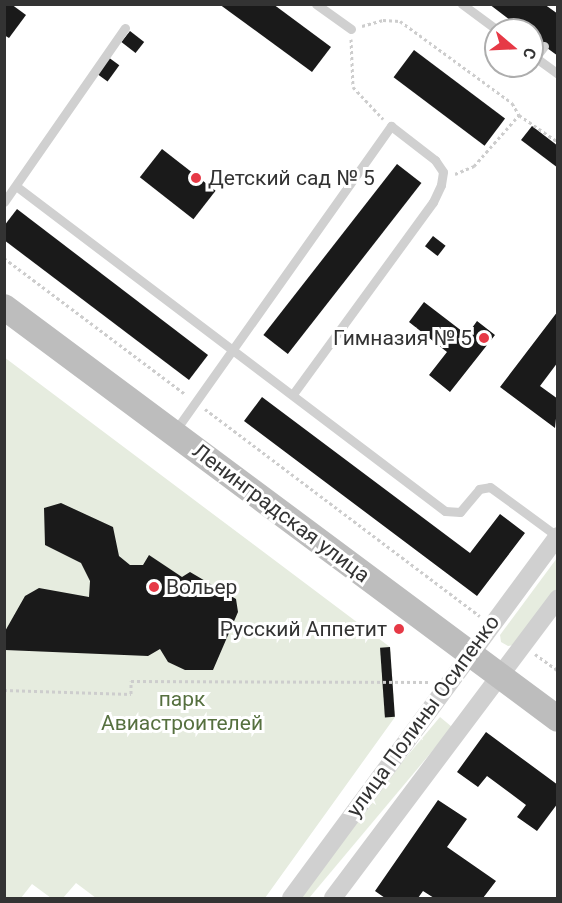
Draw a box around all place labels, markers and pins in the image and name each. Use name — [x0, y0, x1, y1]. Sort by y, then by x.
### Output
place label: Детский сад № 5 — [208, 165, 375, 191]
marker: Детский сад № 5 — [189, 171, 203, 185]
place label: Гимназия № 5 — [333, 325, 472, 351]
marker: Гимназия № 5 — [477, 331, 491, 345]
place label: Вольер — [166, 574, 237, 600]
marker: Вольер — [147, 580, 161, 594]
place label: Русский Аппетит — [220, 616, 387, 642]
marker: Русский Аппетит — [392, 622, 406, 636]

